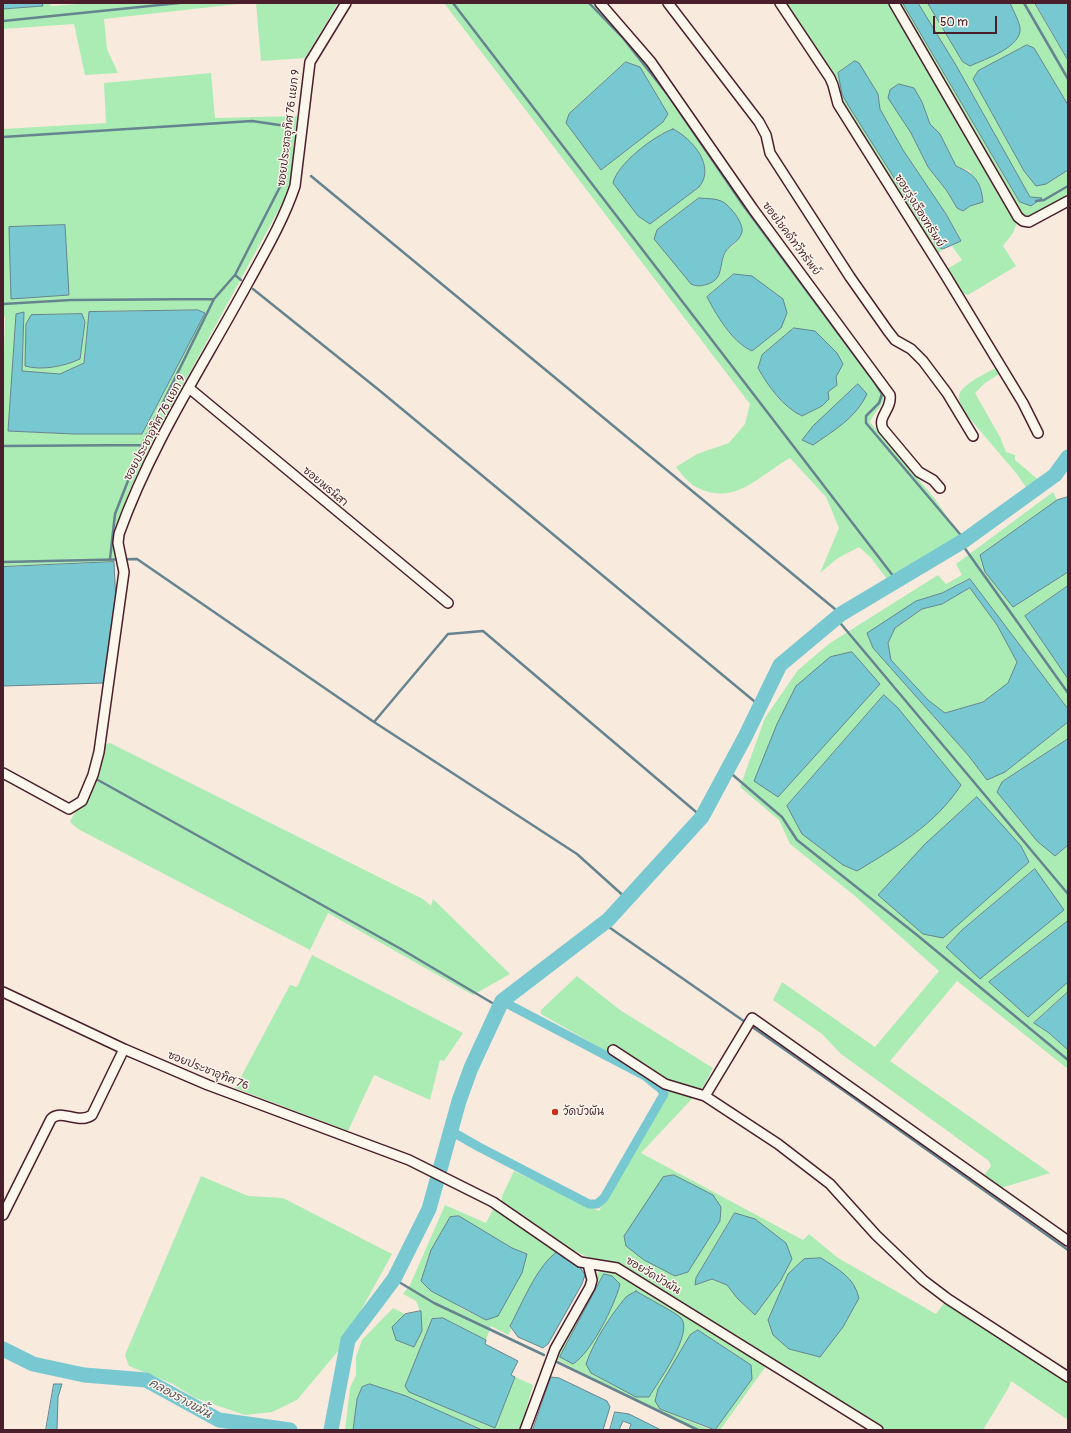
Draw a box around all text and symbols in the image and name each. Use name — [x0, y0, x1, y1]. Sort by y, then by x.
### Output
scale bar — [935, 8, 999, 34]
text: 50 m — [940, 15, 968, 30]
street label: ซอยประชาอุทิศ 76 แยก 9 — [275, 69, 303, 187]
street label: ซอยรุ่งเรืองทรัพย์ — [891, 172, 947, 250]
street label: ซอยโชคดีทวีทรัพย์ — [759, 200, 823, 278]
street label: ซอยประชาอุทิศ 76 แยก 9 — [121, 373, 189, 483]
street label: ซอยพรนิสา — [300, 464, 350, 510]
street label: ซอยประชาอุทิศ 76 — [166, 1049, 250, 1093]
place label: วัดบัวผัน — [563, 1105, 604, 1119]
marker: วัดบัวผัน — [550, 1107, 560, 1117]
street label: ซอยวัดบัวผัน — [623, 1254, 683, 1298]
water label: คลองรางขมิ้น — [146, 1376, 214, 1422]

